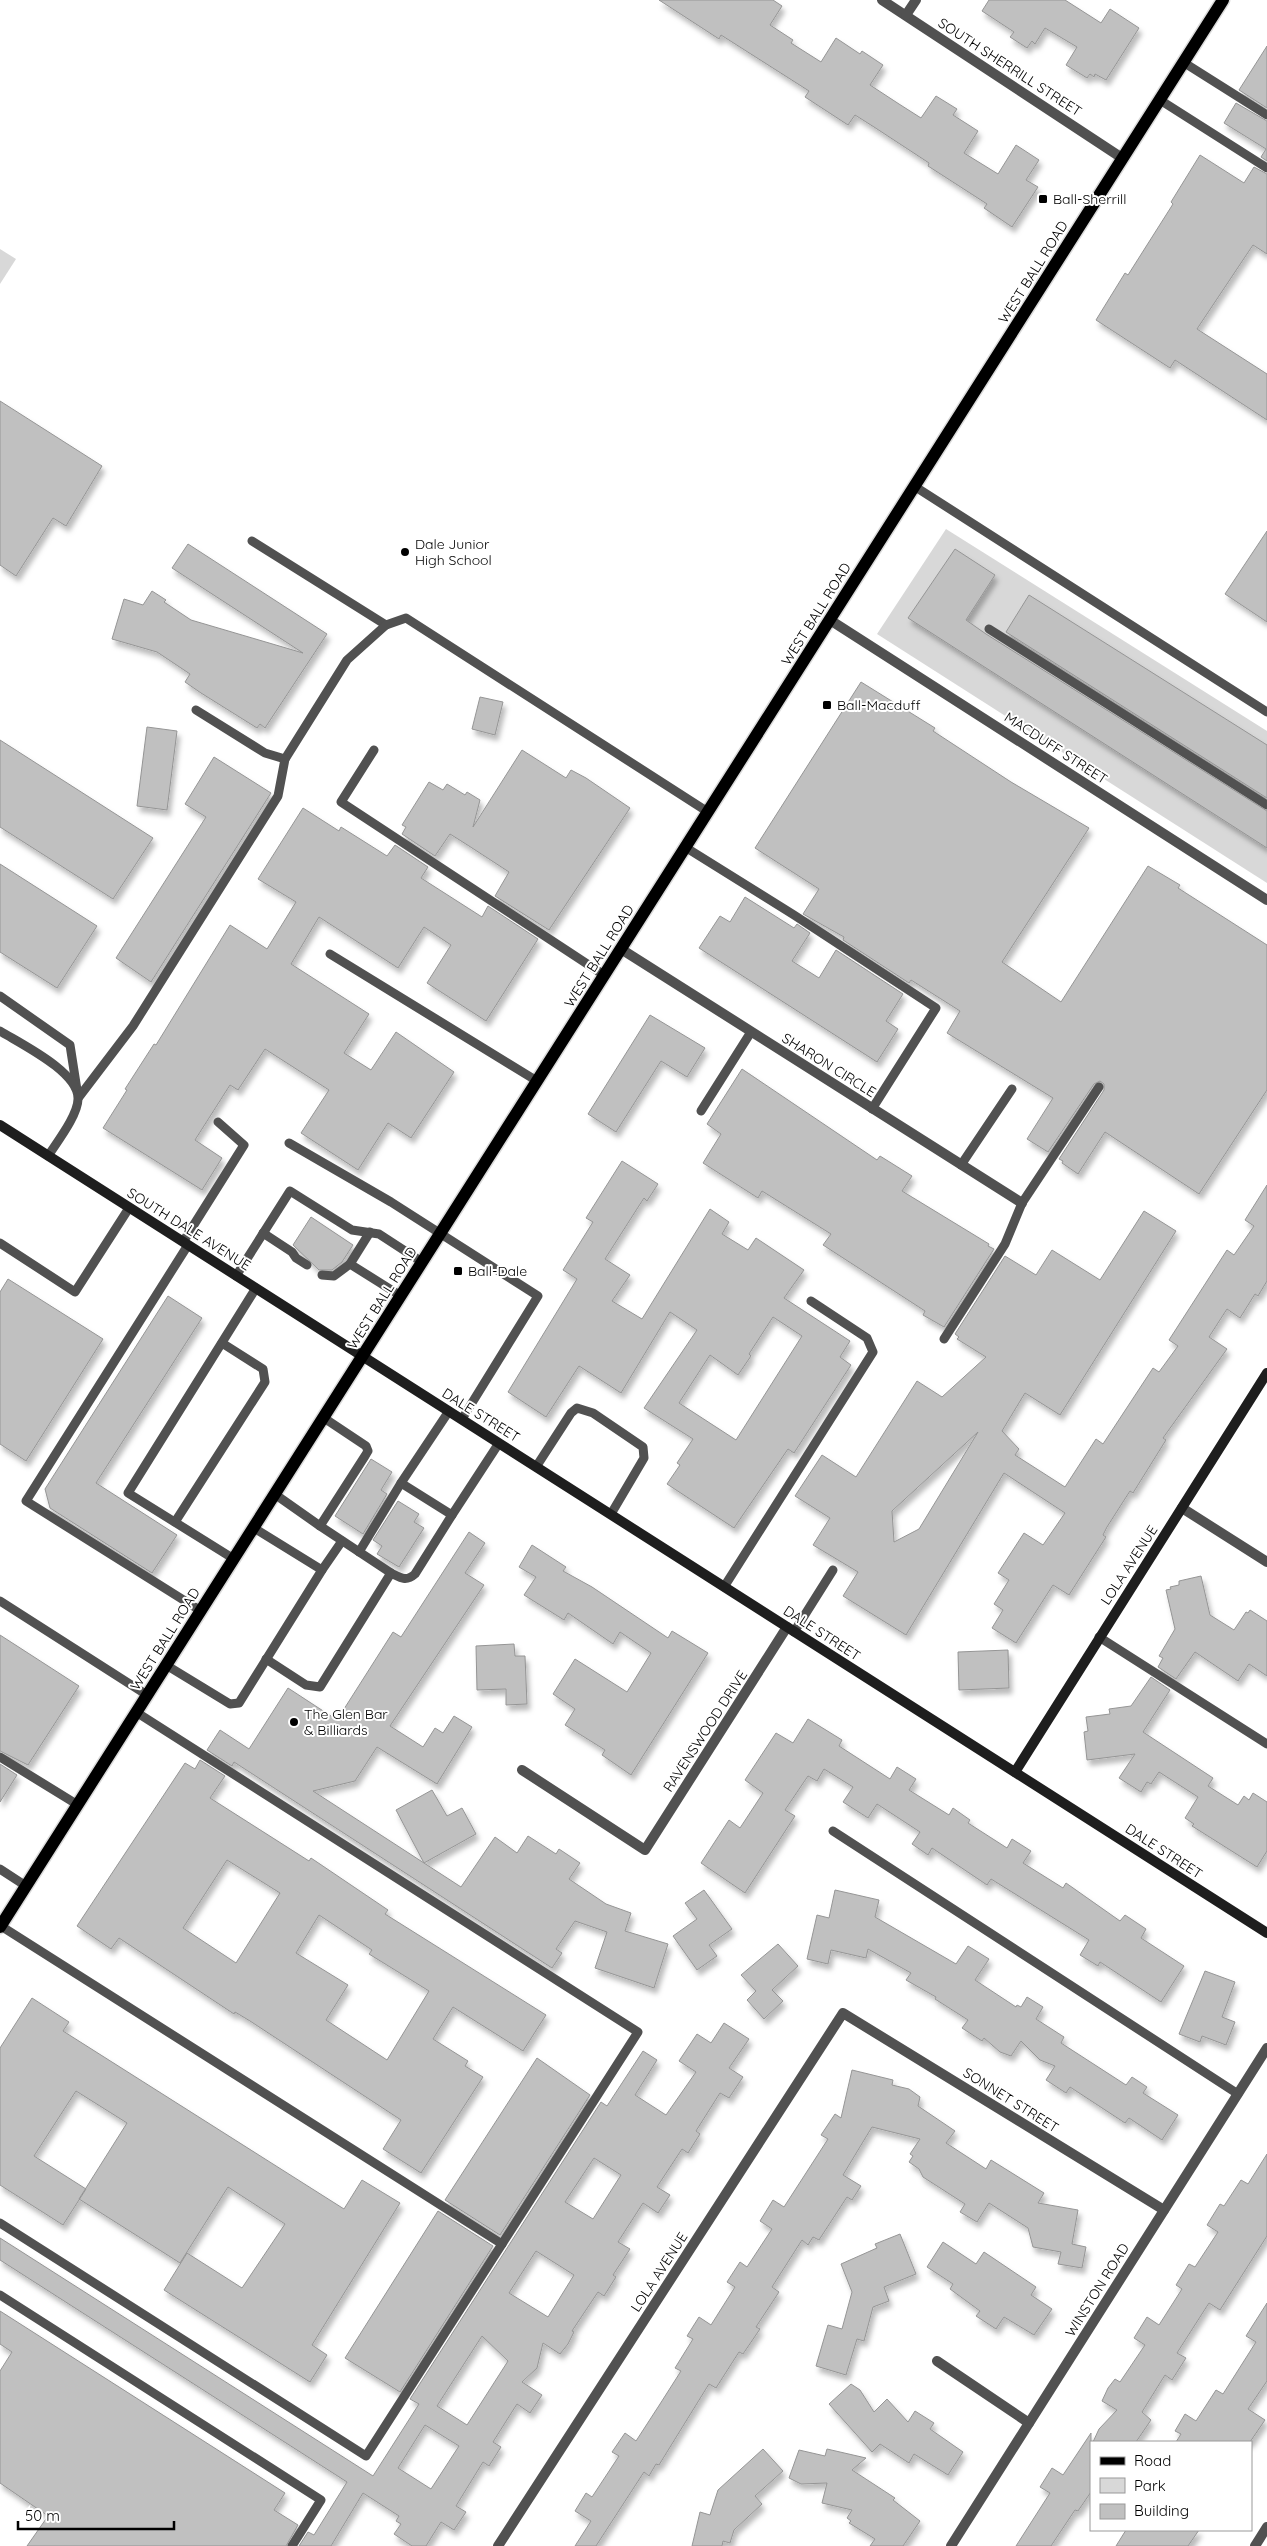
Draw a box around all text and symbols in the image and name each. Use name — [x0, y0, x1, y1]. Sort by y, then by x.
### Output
street label: SOUTH SHERRILL STREET — [935, 14, 1085, 120]
place label: Ball-Sherrill — [1053, 190, 1126, 208]
marker: Ball-Sherrill — [1037, 193, 1049, 205]
street label: WEST BALL ROAD — [994, 217, 1072, 327]
place label: Dale Junior High School — [415, 535, 492, 569]
marker: Dale Junior High School — [399, 546, 411, 558]
street label: WEST BALL ROAD — [777, 559, 855, 669]
place label: Ball-Macduff — [837, 696, 921, 714]
marker: Ball-Macduff — [821, 699, 833, 711]
street label: MACDUFF STREET — [1001, 708, 1111, 788]
street label: WEST BALL ROAD — [560, 901, 638, 1011]
street label: SHARON CIRCLE — [779, 1029, 879, 1101]
street label: SOUTH DALE AVENUE — [124, 1184, 254, 1274]
street label: WEST BALL ROAD — [343, 1243, 421, 1353]
place label: Ball-Dale — [468, 1262, 527, 1280]
marker: Ball-Dale — [452, 1265, 464, 1277]
street label: DALE STREET — [439, 1384, 523, 1446]
street label: LOLA AVENUE — [1097, 1522, 1161, 1608]
street label: WEST BALL ROAD — [126, 1584, 204, 1694]
street label: DALE STREET — [780, 1601, 864, 1665]
street label: RAVENSWOOD DRIVE — [659, 1667, 751, 1795]
place label: The Glen Bar & Billiards — [304, 1705, 388, 1739]
marker: The Glen Bar & Billiards — [288, 1716, 300, 1728]
street label: DALE STREET — [1122, 1819, 1206, 1883]
street label: SONNET STREET — [960, 2063, 1062, 2137]
street label: LOLA AVENUE — [627, 2229, 691, 2315]
street label: WINSTON ROAD — [1061, 2240, 1133, 2340]
legend — [1090, 2441, 1252, 2531]
text: Road — [1134, 2451, 1171, 2470]
text: Park — [1134, 2476, 1166, 2495]
scale bar — [18, 2498, 174, 2530]
text: Building — [1134, 2501, 1189, 2520]
text: 50 m — [25, 2506, 60, 2525]

